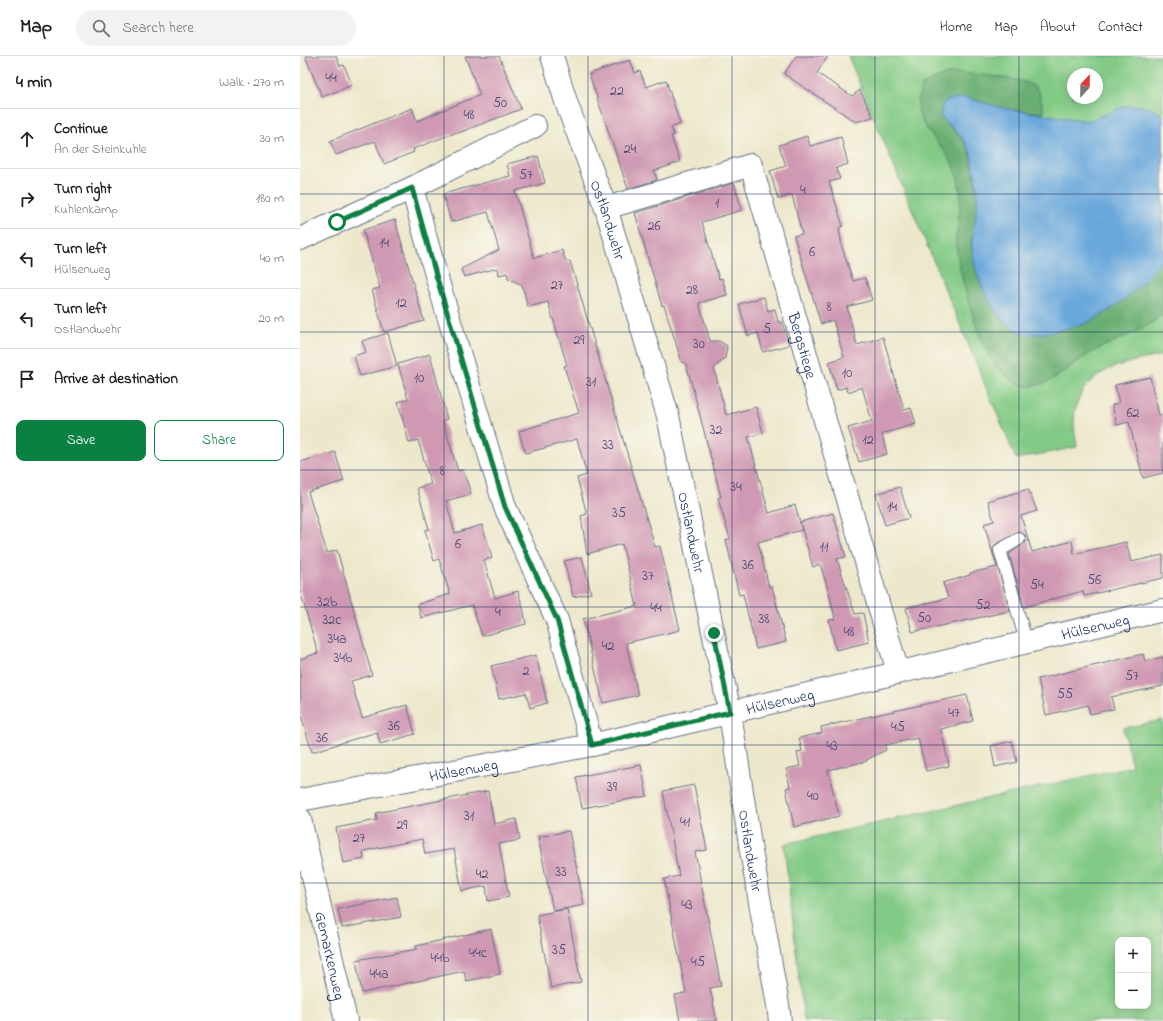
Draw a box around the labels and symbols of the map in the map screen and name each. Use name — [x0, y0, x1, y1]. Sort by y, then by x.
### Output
house number: 44 — [325, 68, 337, 89]
north arrow — [1067, 68, 1103, 104]
house number: 22 — [610, 81, 624, 102]
house number: 50 — [493, 93, 507, 114]
house number: 48 — [463, 105, 475, 126]
house number: 24 — [624, 139, 637, 160]
house number: 57 — [519, 165, 533, 186]
street label: Ostlandwehr — [582, 177, 631, 263]
house number: 4 — [800, 180, 806, 201]
house number: 1 — [715, 193, 720, 214]
route start — [328, 213, 346, 231]
house number: 26 — [647, 216, 661, 237]
house number: 14 — [379, 233, 389, 254]
house number: 6 — [809, 242, 815, 263]
house number: 27 — [551, 275, 564, 296]
house number: 28 — [686, 280, 698, 301]
house number: 12 — [395, 293, 407, 314]
house number: 8 — [826, 297, 832, 318]
street label: Bergstiege — [780, 309, 823, 383]
house number: 5 — [763, 319, 771, 340]
house number: 29 — [573, 330, 585, 351]
house number: 30 — [693, 334, 705, 355]
house number: 10 — [842, 363, 852, 384]
house number: 10 — [414, 368, 424, 389]
house number: 31 — [586, 372, 597, 393]
house number: 62 — [1126, 403, 1140, 424]
house number: 32 — [710, 420, 722, 441]
house number: 12 — [862, 430, 874, 451]
house number: 33 — [602, 435, 614, 456]
house number: 8 — [439, 461, 445, 482]
house number: 34 — [730, 477, 742, 498]
street label: Ostlandwehr — [670, 490, 710, 575]
house number: 14 — [887, 497, 897, 518]
house number: 35 — [612, 503, 626, 524]
house number: 6 — [455, 534, 461, 555]
house number: 11 — [820, 537, 829, 558]
house number: 36 — [742, 555, 754, 576]
house number: 37 — [642, 566, 654, 587]
house number: 56 — [1087, 570, 1101, 591]
house number: 54 — [1030, 575, 1044, 596]
house number: 32b — [317, 592, 338, 613]
house number: 52 — [976, 595, 991, 616]
house number: 44 — [650, 598, 662, 619]
house number: 4 — [495, 602, 501, 623]
house number: 50 — [917, 608, 931, 629]
street label: Hülsenweg — [1059, 608, 1132, 648]
house number: 38 — [758, 609, 770, 630]
house number: 32c — [323, 610, 342, 631]
house number: 48 — [843, 622, 855, 643]
route end — [705, 624, 723, 642]
house number: 34a — [327, 629, 347, 650]
house number: 42 — [602, 636, 614, 657]
house number: 34b — [334, 648, 353, 669]
house number: 2 — [523, 661, 530, 682]
house number: 57 — [1125, 666, 1139, 687]
street label: Hülsenweg — [744, 683, 817, 722]
house number: 55 — [1057, 684, 1073, 705]
house number: 47 — [948, 703, 960, 724]
house number: 36 — [388, 716, 400, 737]
house number: 45 — [891, 717, 905, 738]
house number: 36 — [316, 728, 328, 749]
house number: 43 — [826, 736, 838, 757]
street label: Hülsenweg — [427, 753, 500, 789]
house number: 39 — [607, 777, 618, 798]
house number: 40 — [807, 786, 819, 807]
house number: 31 — [464, 806, 475, 827]
street label: Ostlandwehr — [731, 808, 768, 894]
house number: 41 — [680, 812, 691, 833]
house number: 29 — [396, 815, 408, 836]
house number: 27 — [353, 828, 366, 849]
house number: 33 — [555, 862, 567, 883]
house number: 42 — [476, 864, 488, 885]
house number: 43 — [681, 895, 693, 916]
street label: Gemarkenweg — [307, 909, 351, 1003]
house number: 35 — [552, 940, 566, 961]
house number: 44c — [469, 943, 488, 964]
house number: 44b — [431, 948, 450, 969]
house number: 45 — [691, 952, 705, 973]
house number: 44a — [369, 964, 389, 985]

